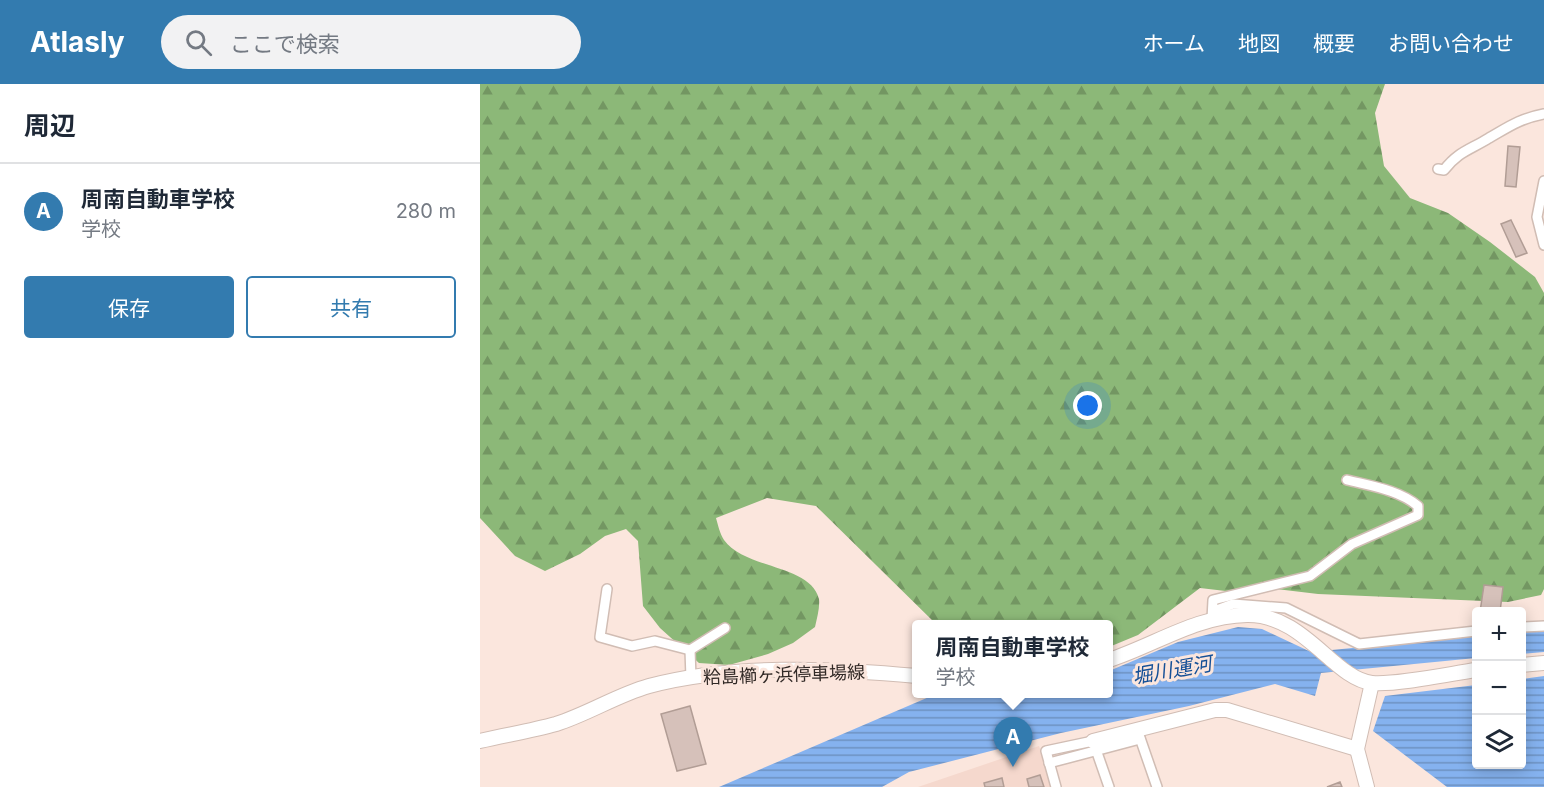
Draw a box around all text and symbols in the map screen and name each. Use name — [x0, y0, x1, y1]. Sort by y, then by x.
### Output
search box — [161, 15, 581, 69]
text: Atlasly — [30, 25, 125, 59]
icon: search — [182, 26, 215, 59]
text: ここで検索 — [230, 31, 340, 57]
text: ホーム — [1143, 31, 1205, 56]
text: 地図 — [1238, 31, 1280, 56]
text: 概要 — [1313, 31, 1355, 56]
text: お問い合わせ — [1388, 31, 1514, 56]
text: 周辺 — [24, 110, 76, 141]
text: 周南自動車学校 — [81, 186, 235, 212]
text: A — [36, 199, 51, 223]
text: 280 m — [396, 199, 456, 223]
text: 学校 — [81, 217, 121, 241]
button: 保存 — [24, 276, 234, 338]
button: 共有 — [246, 276, 456, 338]
your location — [1073, 391, 1102, 420]
map controls — [1472, 607, 1526, 769]
button: + — [1472, 607, 1526, 661]
popup — [912, 620, 1113, 698]
text: 周南自動車学校 — [935, 634, 1090, 660]
water label: 堀川運河 — [1131, 651, 1217, 689]
street label: 粭島櫛ヶ浜停車場線 — [703, 661, 865, 688]
button: − — [1472, 661, 1526, 715]
text: 学校 — [935, 665, 975, 689]
button: layers — [1472, 715, 1526, 769]
pin: A — [994, 718, 1032, 767]

